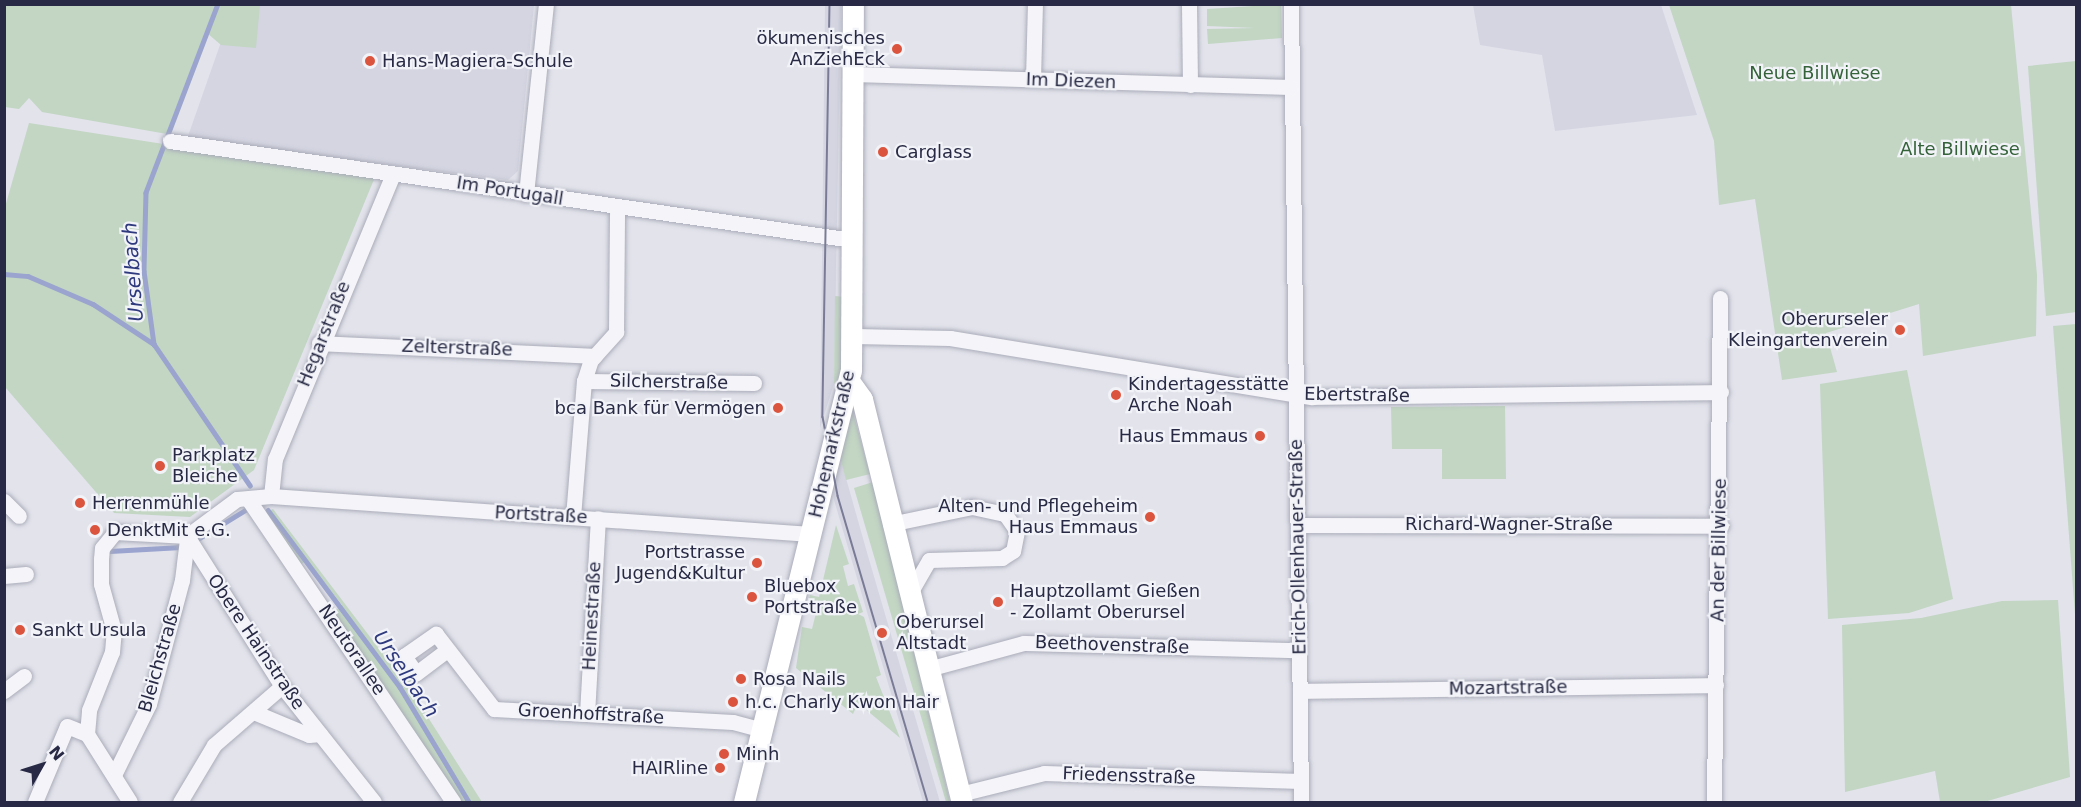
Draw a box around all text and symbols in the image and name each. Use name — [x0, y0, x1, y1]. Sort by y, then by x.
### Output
place label: ökumenisches AnZiehEck — [757, 28, 885, 70]
marker: ökumenisches AnZiehEck — [890, 42, 904, 56]
place label: Hans-Magiera-Schule — [382, 50, 573, 72]
marker: Hans-Magiera-Schule — [363, 54, 377, 68]
park label: Neue Billwiese — [1749, 62, 1881, 84]
street label: Im Diezen — [1025, 69, 1117, 93]
park label: Alte Billwiese — [1900, 138, 2020, 160]
place label: Carglass — [895, 141, 972, 163]
marker: Carglass — [876, 145, 890, 159]
street label: Im Portugall — [455, 172, 565, 210]
water label: Urselbach — [118, 221, 148, 323]
street label: Hegarstraße — [293, 278, 355, 390]
place label: Oberurseler Kleingartenverein — [1728, 309, 1888, 352]
marker: Oberurseler Kleingartenverein — [1893, 323, 1907, 337]
street label: Zelterstraße — [401, 335, 513, 361]
street label: Hohemarkstraße — [805, 368, 859, 520]
street label: Silcherstraße — [610, 370, 728, 394]
place label: Kindertagesstätte Arche Noah — [1128, 374, 1289, 416]
street label: Ebertstraße — [1304, 383, 1410, 407]
marker: Kindertagesstätte Arche Noah — [1109, 388, 1123, 402]
place label: bca Bank für Vermögen — [555, 397, 766, 419]
marker: bca Bank für Vermögen — [771, 401, 785, 415]
place label: Haus Emmaus — [1119, 425, 1248, 447]
marker: Haus Emmaus — [1253, 429, 1267, 443]
street label: Erich-Ollenhauer-Straße — [1285, 439, 1311, 655]
place label: Parkplatz Bleiche — [172, 445, 255, 488]
marker: Parkplatz Bleiche — [153, 459, 167, 473]
street label: An der Billwiese — [1707, 478, 1731, 622]
place label: Herrenmühle — [92, 492, 210, 514]
marker: Herrenmühle — [73, 496, 87, 510]
place label: Alten- und Pflegeheim Haus Emmaus — [938, 496, 1138, 538]
street label: Portstraße — [494, 502, 588, 528]
marker: Alten- und Pflegeheim Haus Emmaus — [1143, 510, 1157, 524]
street label: Richard-Wagner-Straße — [1405, 513, 1613, 535]
place label: DenktMit e.G. — [107, 519, 231, 541]
marker: DenktMit e.G. — [88, 523, 102, 537]
place label: Portstrasse Jugend&Kultur — [616, 542, 745, 584]
marker: Portstrasse Jugend&Kultur — [750, 556, 764, 570]
street label: Heinestraße — [578, 561, 606, 671]
street label: Obere Hainstraße — [203, 570, 309, 714]
place label: Bluebox Portstraße — [764, 576, 857, 618]
place label: Hauptzollamt Gießen - Zollamt Oberursel — [1010, 581, 1200, 624]
marker: Bluebox Portstraße — [745, 590, 759, 604]
marker: Hauptzollamt Gießen - Zollamt Oberursel — [991, 595, 1005, 609]
street label: Bleichstraße — [134, 601, 186, 715]
street label: Neutorallee — [314, 601, 390, 699]
place label: Oberursel Altstadt — [896, 612, 984, 654]
place label: Sankt Ursula — [32, 619, 146, 641]
marker: Sankt Ursula — [13, 623, 27, 637]
marker: Oberursel Altstadt — [873, 624, 891, 642]
water label: Urselbach — [368, 626, 444, 722]
street label: Beethovenstraße — [1034, 632, 1190, 658]
place label: Rosa Nails — [753, 668, 846, 690]
marker: Rosa Nails — [734, 672, 748, 686]
street label: Mozartstraße — [1448, 676, 1568, 700]
place label: h.c. Charly Kwon Hair — [745, 691, 939, 713]
marker: h.c. Charly Kwon Hair — [726, 695, 740, 709]
street label: Groenhoffstraße — [517, 699, 665, 729]
north arrow — [12, 735, 72, 795]
text: N — [45, 742, 68, 765]
place label: Minh — [736, 743, 779, 765]
marker: Minh — [717, 747, 731, 761]
place label: HAIRline — [632, 757, 708, 779]
marker: HAIRline — [713, 761, 727, 775]
street label: Friedensstraße — [1062, 763, 1196, 789]

